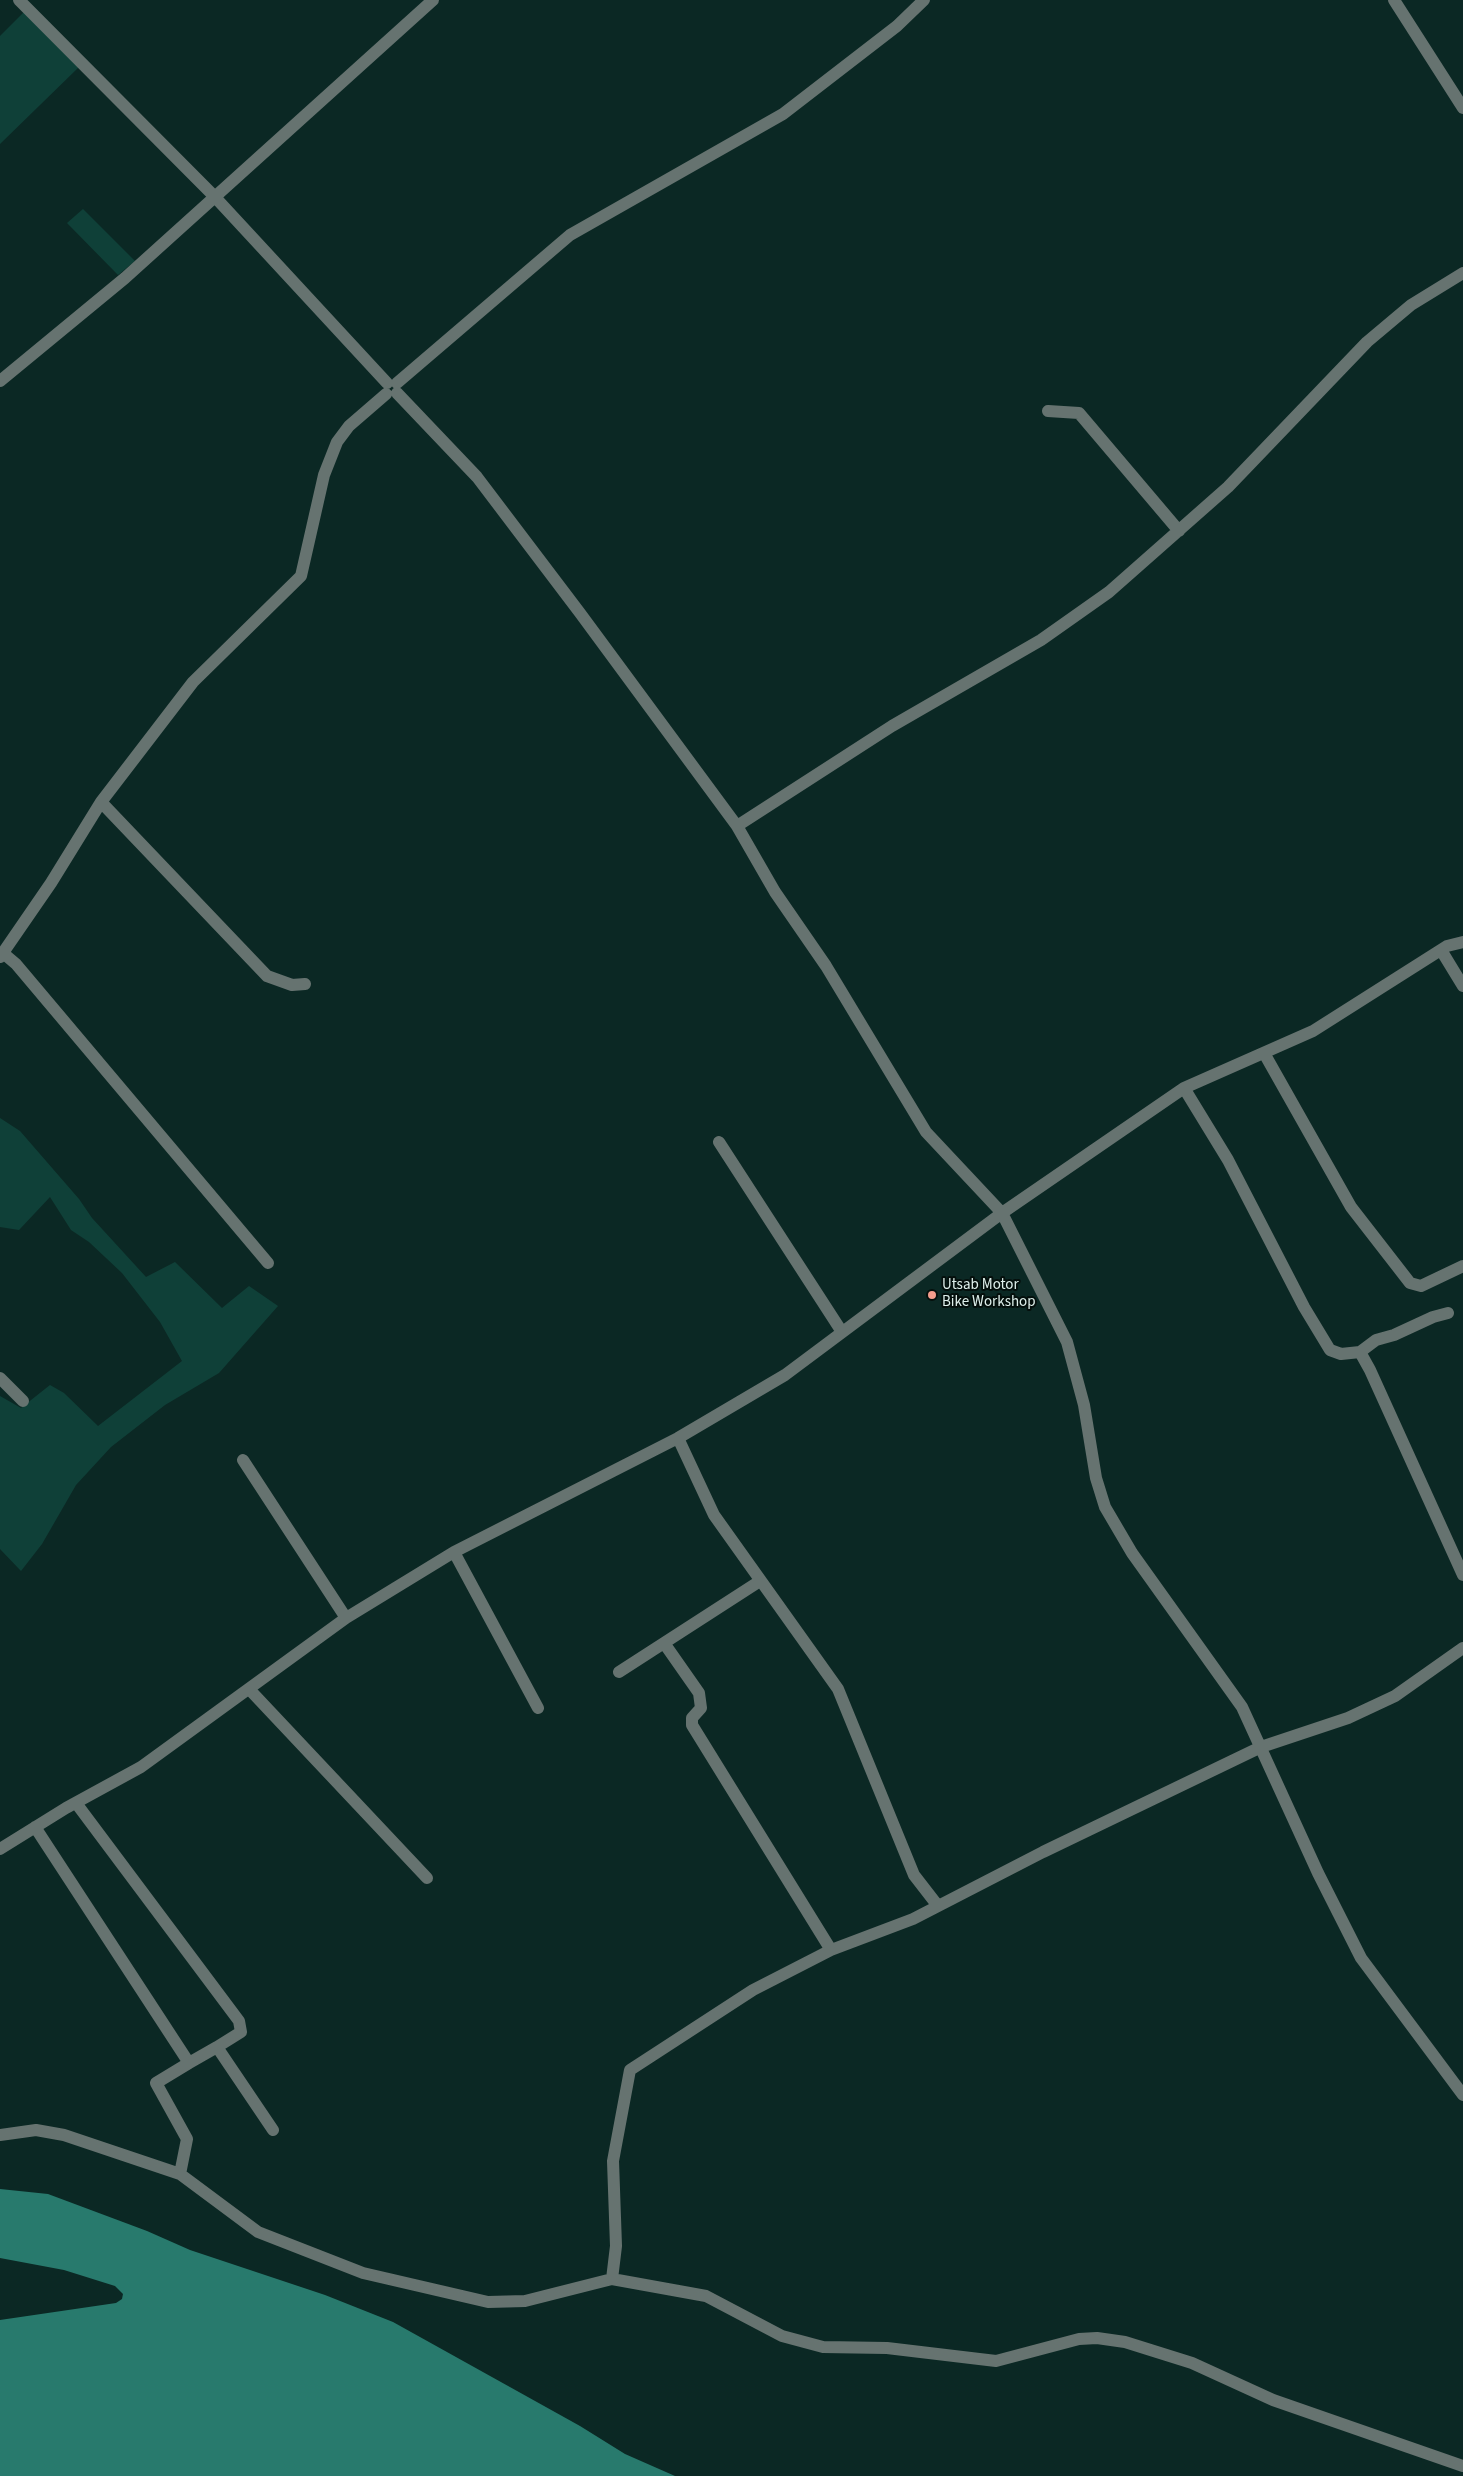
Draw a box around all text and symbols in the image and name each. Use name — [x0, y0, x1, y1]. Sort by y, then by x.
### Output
place label: Utsab Motor Bike Workshop — [942, 1277, 1036, 1312]
marker: Utsab Motor Bike Workshop — [926, 1289, 938, 1301]

